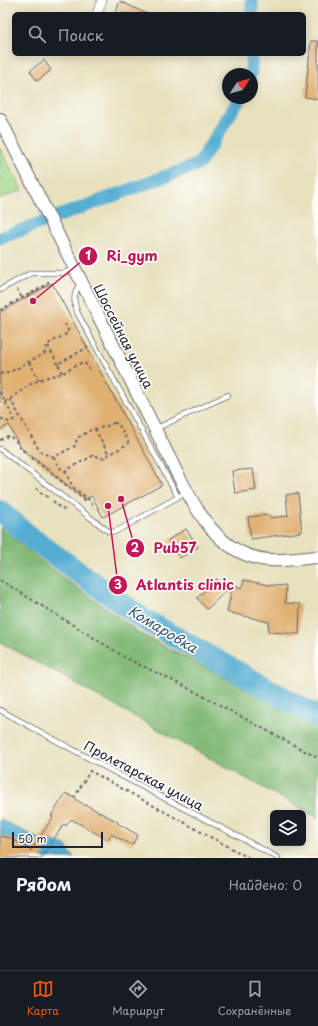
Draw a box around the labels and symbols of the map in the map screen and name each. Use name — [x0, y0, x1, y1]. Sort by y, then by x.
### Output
north arrow — [222, 68, 258, 104]
callout: Ri_gym — [78, 243, 165, 269]
text: Ri_gym — [106, 245, 158, 266]
text: 1 — [85, 246, 91, 264]
street label: Шоссейная улица — [89, 280, 159, 392]
callout: Pub57 — [125, 535, 204, 561]
text: Pub57 — [154, 537, 197, 558]
text: 2 — [131, 538, 140, 556]
callout: Atlantis clinic — [108, 572, 243, 598]
text: Atlantis clinic — [135, 574, 234, 595]
text: 3 — [114, 575, 122, 593]
water label: Комаровка — [125, 600, 203, 659]
street label: Пролетарская улица — [81, 735, 208, 815]
scale bar — [12, 830, 103, 849]

